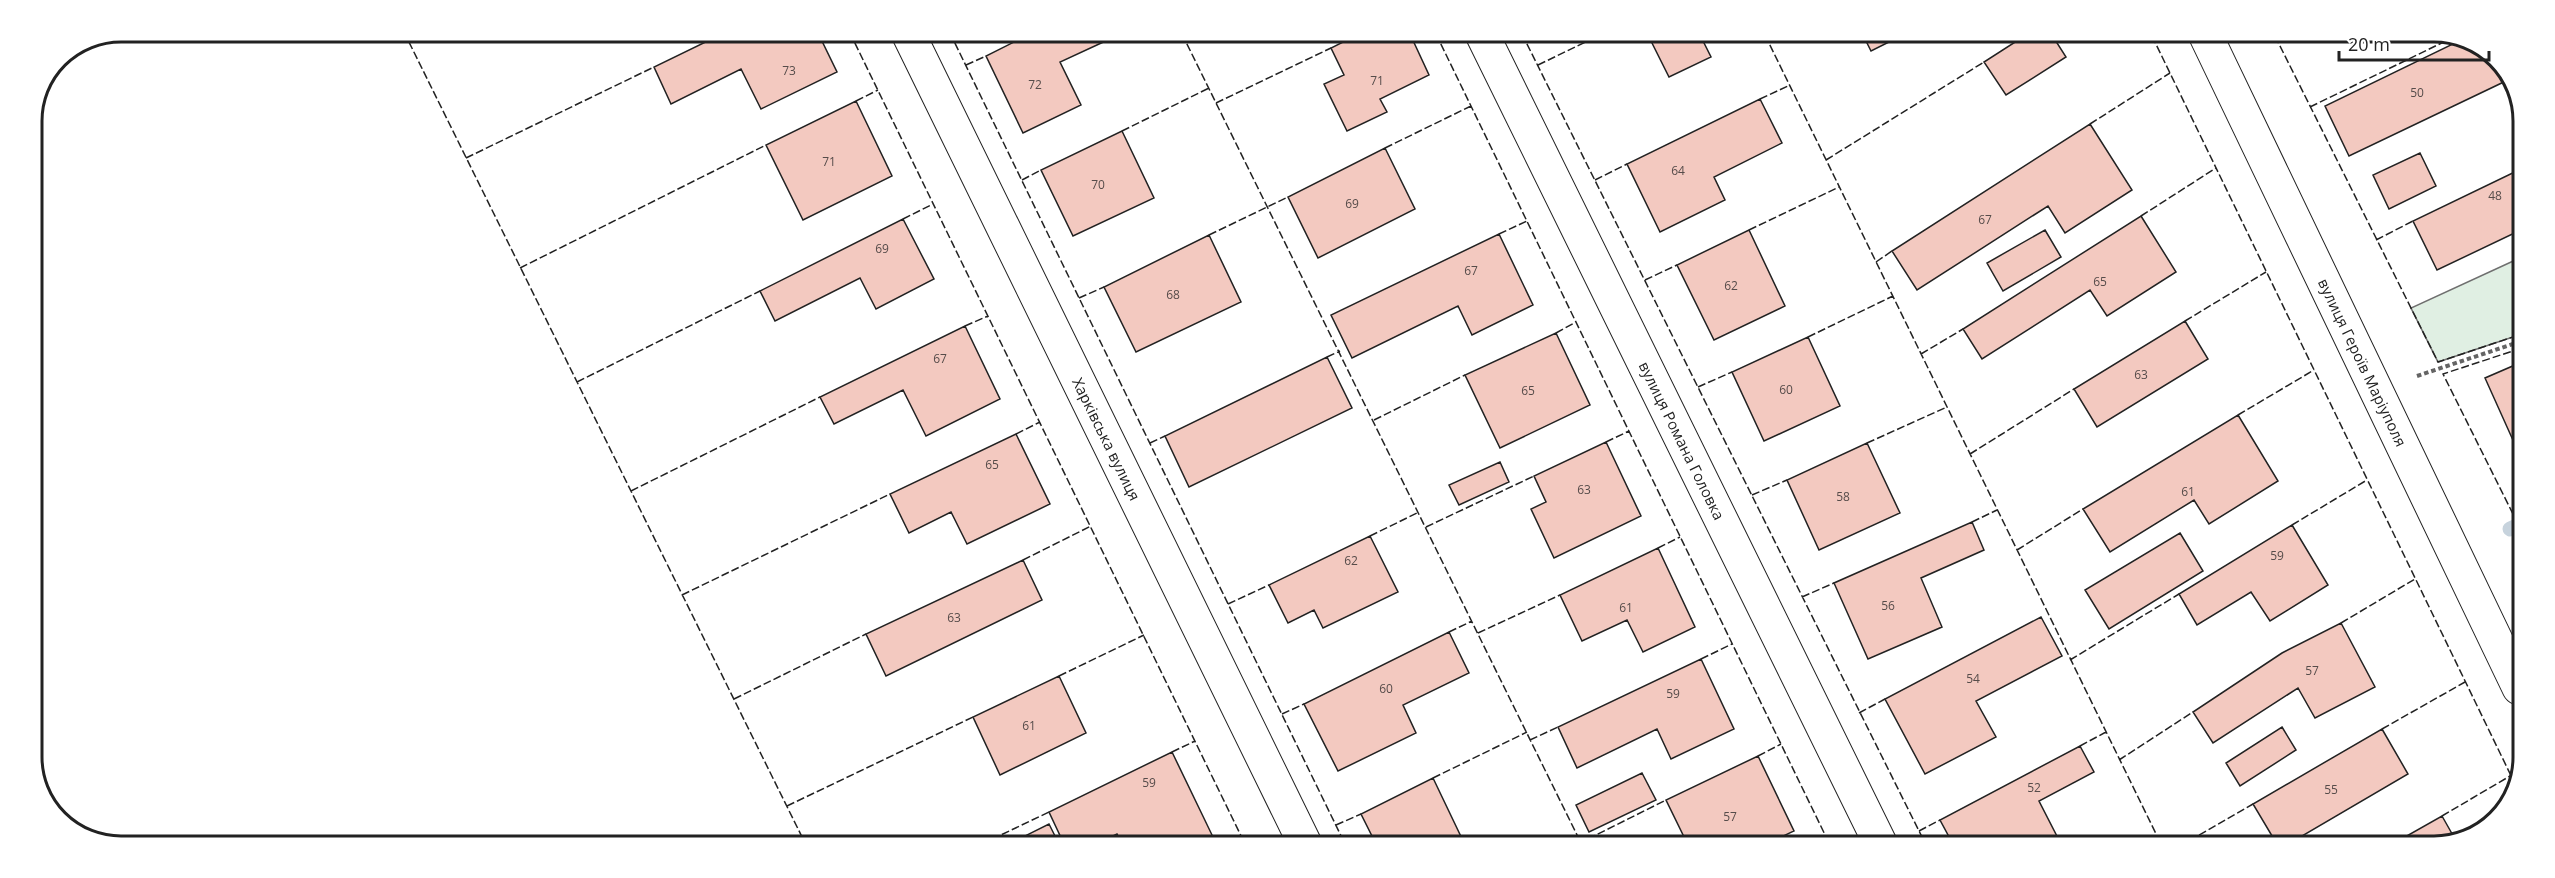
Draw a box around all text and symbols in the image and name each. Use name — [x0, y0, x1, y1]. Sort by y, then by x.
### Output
scale bar — [2339, 24, 2489, 62]
text: 20 m — [2348, 32, 2390, 56]
house number: 73 — [782, 62, 796, 79]
house number: 71 — [1370, 72, 1384, 89]
house number: 72 — [1028, 76, 1042, 93]
house number: 50 — [2410, 84, 2424, 101]
house number: 71 — [822, 153, 836, 170]
house number: 64 — [1671, 162, 1685, 179]
house number: 70 — [1091, 176, 1105, 193]
house number: 48 — [2488, 187, 2502, 204]
house number: 69 — [1345, 195, 1359, 212]
house number: 67 — [1978, 211, 1992, 228]
house number: 69 — [875, 240, 889, 257]
house number: 67 — [1464, 262, 1478, 279]
house number: 65 — [2093, 273, 2107, 290]
street label: вулиця Героїв Маріуполя — [2314, 275, 2412, 450]
house number: 62 — [1724, 277, 1738, 294]
house number: 68 — [1166, 286, 1180, 303]
house number: 67 — [933, 350, 947, 367]
street label: вулиця Романа Головка — [1635, 358, 1729, 523]
house number: 63 — [2134, 366, 2148, 383]
street label: Харківська вулиця — [1068, 374, 1145, 504]
house number: 60 — [1779, 381, 1793, 398]
house number: 65 — [1521, 382, 1535, 399]
house number: 65 — [985, 456, 999, 473]
house number: 63 — [1577, 481, 1591, 498]
house number: 61 — [2181, 483, 2195, 500]
house number: 58 — [1836, 488, 1850, 505]
house number: 59 — [2270, 547, 2284, 564]
house number: 62 — [1344, 552, 1358, 569]
house number: 56 — [1881, 597, 1895, 614]
house number: 61 — [1619, 599, 1633, 616]
house number: 63 — [947, 609, 961, 626]
house number: 57 — [2305, 662, 2319, 679]
house number: 54 — [1966, 670, 1980, 687]
house number: 60 — [1379, 680, 1393, 697]
house number: 59 — [1666, 685, 1680, 702]
house number: 61 — [1022, 717, 1036, 734]
house number: 59 — [1142, 774, 1156, 791]
house number: 52 — [2027, 779, 2041, 796]
house number: 55 — [2324, 781, 2338, 798]
house number: 57 — [1723, 808, 1737, 825]

